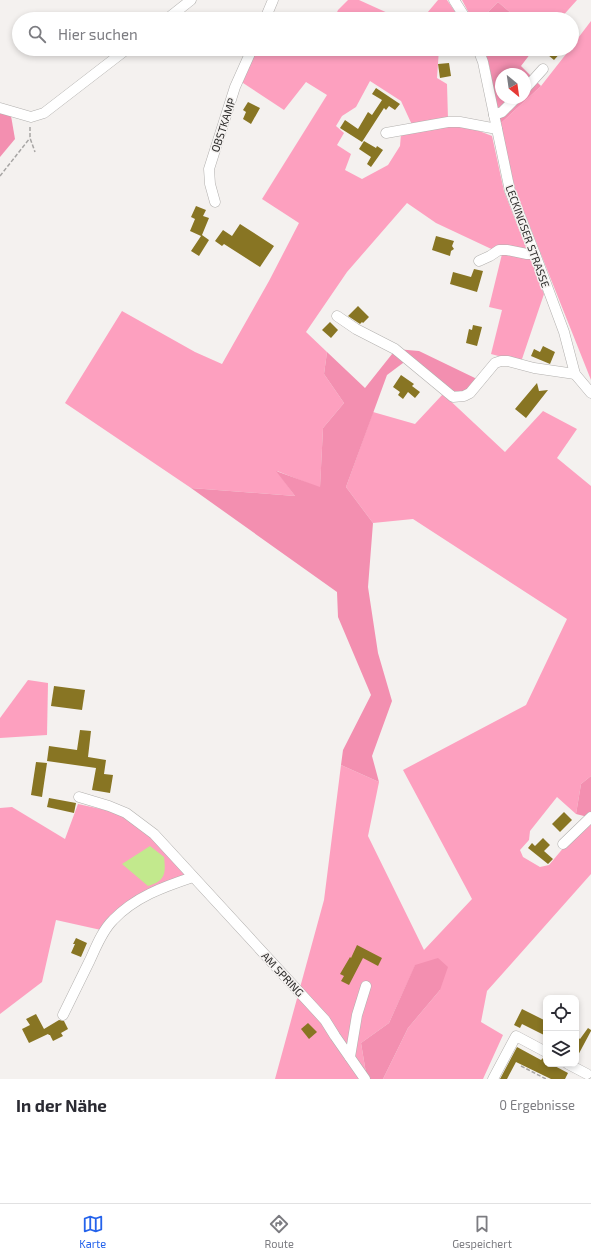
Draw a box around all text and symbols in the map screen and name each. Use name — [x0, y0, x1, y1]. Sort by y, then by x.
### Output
search box — [12, 12, 579, 56]
icon: search — [26, 23, 48, 45]
text: Hier suchen — [58, 25, 138, 43]
north arrow — [495, 68, 531, 104]
street label: OBSTKAMP — [208, 96, 238, 154]
street label: LECKINGSER STRASSE — [503, 183, 553, 289]
street label: AM SPRING — [259, 949, 307, 999]
map controls — [543, 995, 579, 1067]
button: locate — [543, 995, 579, 1031]
button: layers — [543, 1031, 579, 1067]
text: In der Nähe — [16, 1095, 107, 1115]
text: 0 Ergebnisse — [499, 1097, 575, 1113]
tab: Karte — [79, 1213, 106, 1250]
tab: Route — [264, 1213, 294, 1250]
tab: Gespeichert — [452, 1213, 512, 1250]

